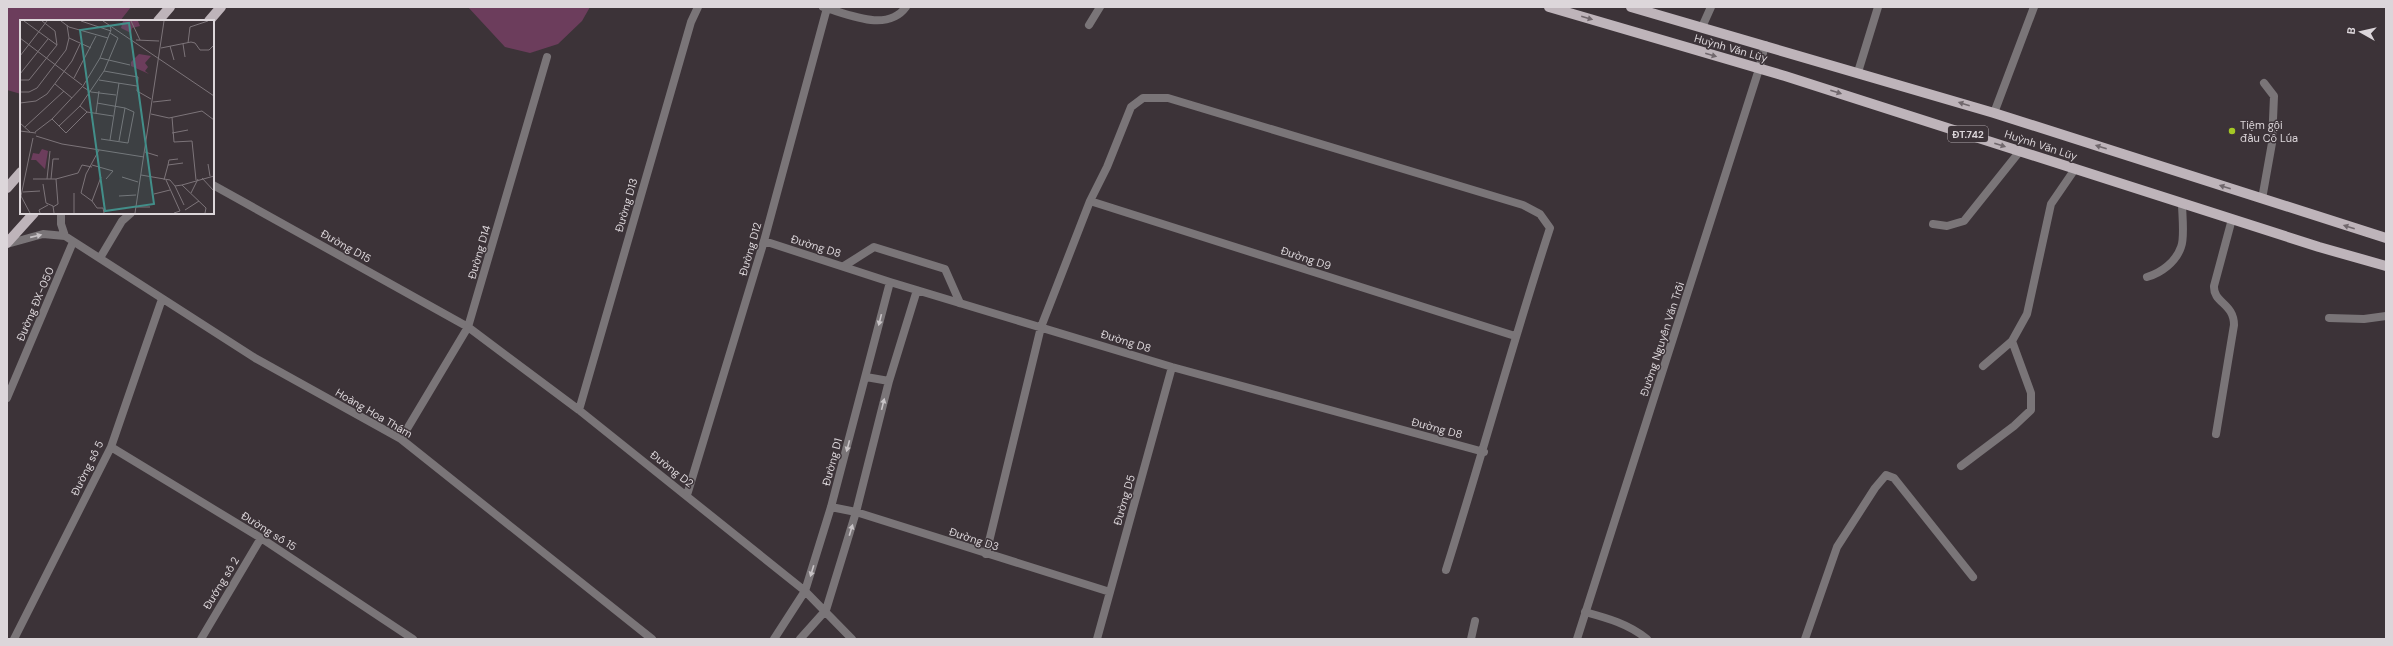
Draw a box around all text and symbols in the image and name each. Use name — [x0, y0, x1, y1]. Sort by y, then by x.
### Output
north arrow — [2341, 12, 2381, 52]
one-way arrow — [1581, 15, 1593, 21]
inset map — [20, 20, 214, 214]
text: B — [2344, 26, 2359, 35]
street label: Huỳnh Văn Lũy — [1693, 31, 1769, 65]
one-way arrow — [1706, 52, 1718, 58]
one-way arrow — [1830, 89, 1842, 95]
one-way arrow — [1958, 101, 1970, 107]
place label: Tiệm gội đầu Cô Lúa — [2240, 118, 2298, 145]
road number: ĐT.742 — [1948, 126, 1988, 142]
marker: Tiệm gội đầu Cô Lúa — [2227, 126, 2237, 136]
street label: Huỳnh Văn Lũy — [2003, 127, 2079, 163]
one-way arrow — [1994, 142, 2006, 148]
one-way arrow — [2095, 144, 2107, 150]
street label: Đường D13 — [612, 177, 640, 233]
one-way arrow — [2218, 184, 2230, 190]
street label: Đường D12 — [736, 221, 764, 277]
street label: Đường D14 — [465, 223, 493, 281]
one-way arrow — [2342, 224, 2354, 230]
street label: Đường D15 — [318, 226, 374, 266]
one-way arrow — [29, 232, 42, 238]
street label: Đường D8 — [789, 232, 843, 260]
street label: Đường D9 — [1279, 243, 1333, 273]
street label: Đường ĐX-050 — [13, 265, 57, 343]
street label: Đường Nguyễn Văn Trỗi — [1637, 280, 1687, 398]
one-way arrow — [877, 314, 883, 326]
street label: Đường D8 — [1099, 327, 1153, 355]
street label: Hoàng Hoa Thám — [333, 385, 415, 441]
one-way arrow — [881, 398, 887, 410]
street label: Đường D8 — [1410, 415, 1464, 441]
street label: Đường D1 — [819, 437, 845, 487]
street label: Đường số 5 — [68, 438, 106, 498]
one-way arrow — [845, 440, 851, 452]
street label: Đường D2 — [647, 448, 697, 490]
street label: Đường D5 — [1110, 473, 1138, 527]
street label: Đường số 15 — [239, 508, 300, 554]
one-way arrow — [848, 524, 854, 536]
street label: Đường D3 — [947, 524, 1001, 554]
street label: Đướng số 2 — [200, 554, 242, 612]
one-way arrow — [808, 565, 814, 577]

